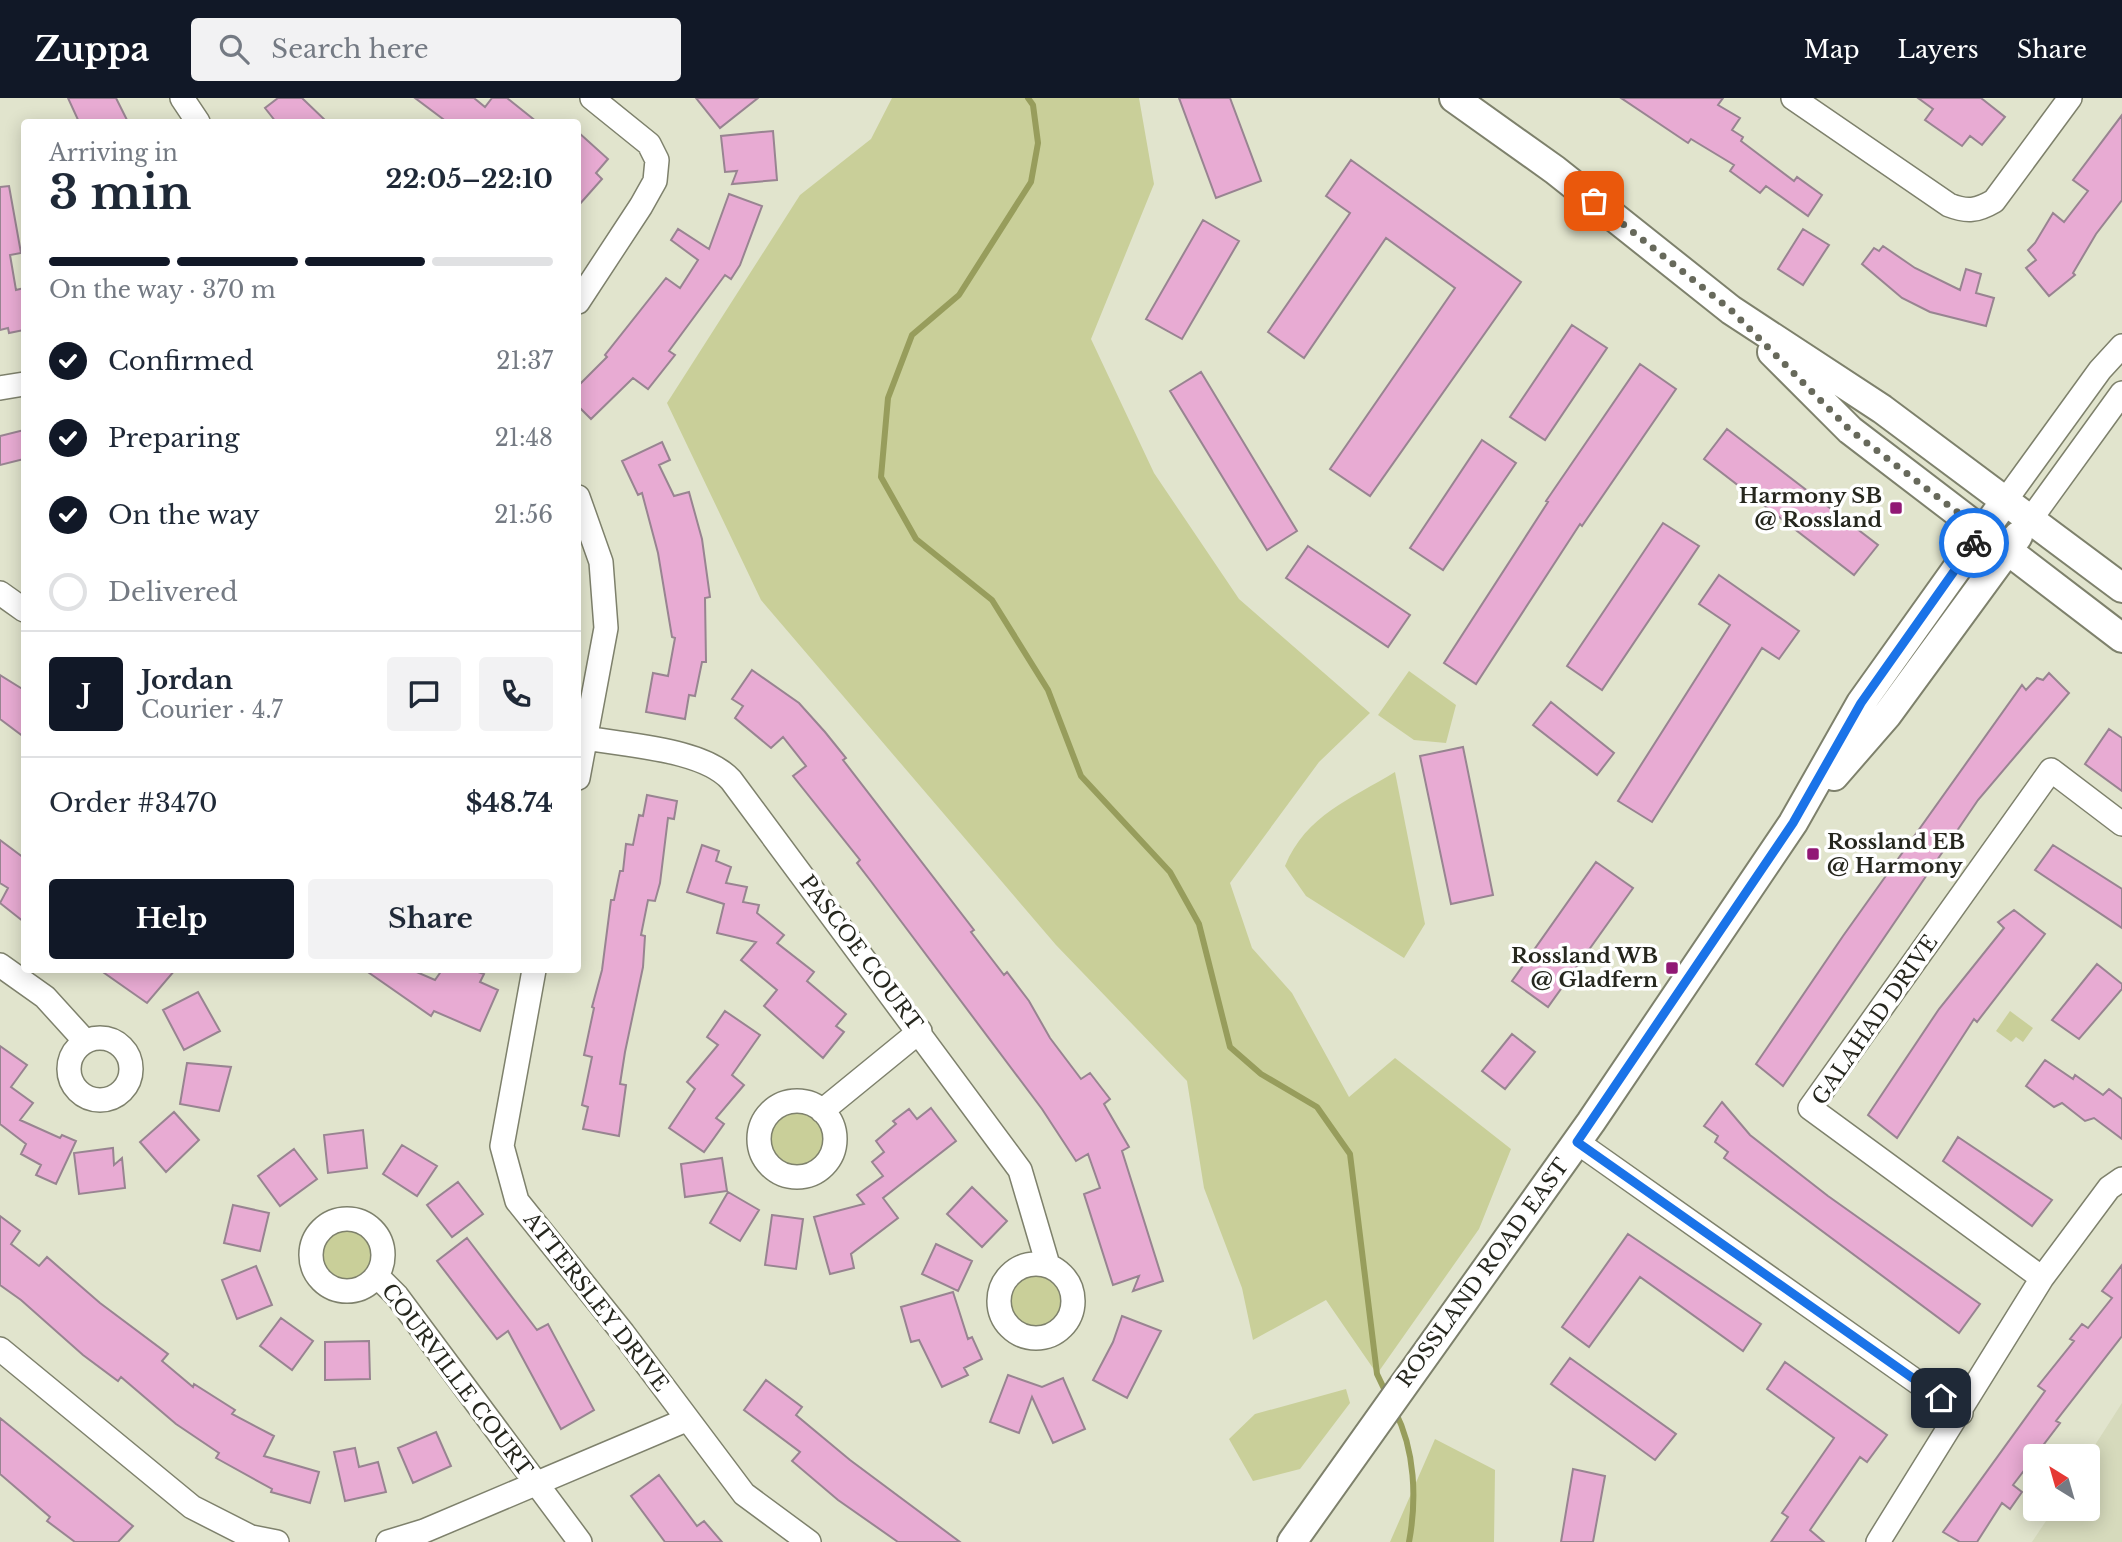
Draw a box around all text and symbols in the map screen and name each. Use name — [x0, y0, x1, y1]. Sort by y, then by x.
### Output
search box — [191, 18, 681, 81]
text: Zuppa — [35, 29, 149, 70]
icon: search — [215, 30, 253, 68]
text: Search here — [271, 33, 429, 65]
text: Map — [1804, 35, 1860, 64]
text: Layers — [1898, 35, 1979, 64]
text: Share — [2017, 35, 2087, 64]
text: Arriving in — [49, 139, 178, 167]
text: 22:05–22:10 — [385, 163, 553, 195]
text: 3 min — [49, 164, 191, 221]
pin — [1564, 171, 1624, 231]
icon: bag — [1575, 182, 1613, 220]
text: On the way · 370 m — [49, 276, 276, 304]
icon: check — [49, 342, 87, 380]
text: Confirmed — [108, 345, 253, 377]
text: 21:37 — [496, 347, 553, 375]
icon: check — [49, 419, 87, 457]
text: Preparing — [108, 422, 240, 454]
text: 21:48 — [495, 424, 553, 452]
place label: Harmony SB @ Rossland — [1739, 483, 1882, 533]
icon: check — [49, 496, 87, 534]
text: On the way — [108, 499, 260, 531]
marker: Harmony SB @ Rossland — [1888, 500, 1904, 516]
text: 21:56 — [494, 501, 553, 529]
courier — [1939, 508, 2009, 578]
icon: bike — [1955, 524, 1993, 562]
text: Delivered — [108, 576, 238, 608]
button: chat — [387, 657, 461, 731]
button: phone — [479, 657, 553, 731]
text: Jordan — [141, 664, 233, 696]
text: J — [81, 678, 91, 710]
text: Courier · 4.7 — [141, 696, 283, 724]
text: Order #3470 — [49, 787, 218, 819]
text: $48.74 — [466, 787, 553, 819]
place label: Rossland EB @ Harmony — [1827, 829, 1965, 879]
marker: Rossland EB @ Harmony — [1805, 846, 1821, 862]
street label: PASCOE COURT — [794, 870, 928, 1036]
button: Help — [49, 879, 294, 959]
button: Share — [308, 879, 553, 959]
street label: GALAHAD DRIVE — [1807, 930, 1943, 1110]
place label: Rossland WB @ Gladfern — [1511, 943, 1658, 993]
marker: Rossland WB @ Gladfern — [1664, 960, 1680, 976]
street label: ROSSLAND ROAD EAST — [1391, 1154, 1575, 1392]
street label: ATTERSLEY DRIVE — [517, 1206, 674, 1397]
street label: COURVILLE COURT — [376, 1279, 538, 1482]
pin — [1911, 1368, 1971, 1428]
icon: home — [1922, 1379, 1960, 1417]
north arrow — [2023, 1444, 2100, 1521]
map controls — [2023, 1444, 2100, 1521]

